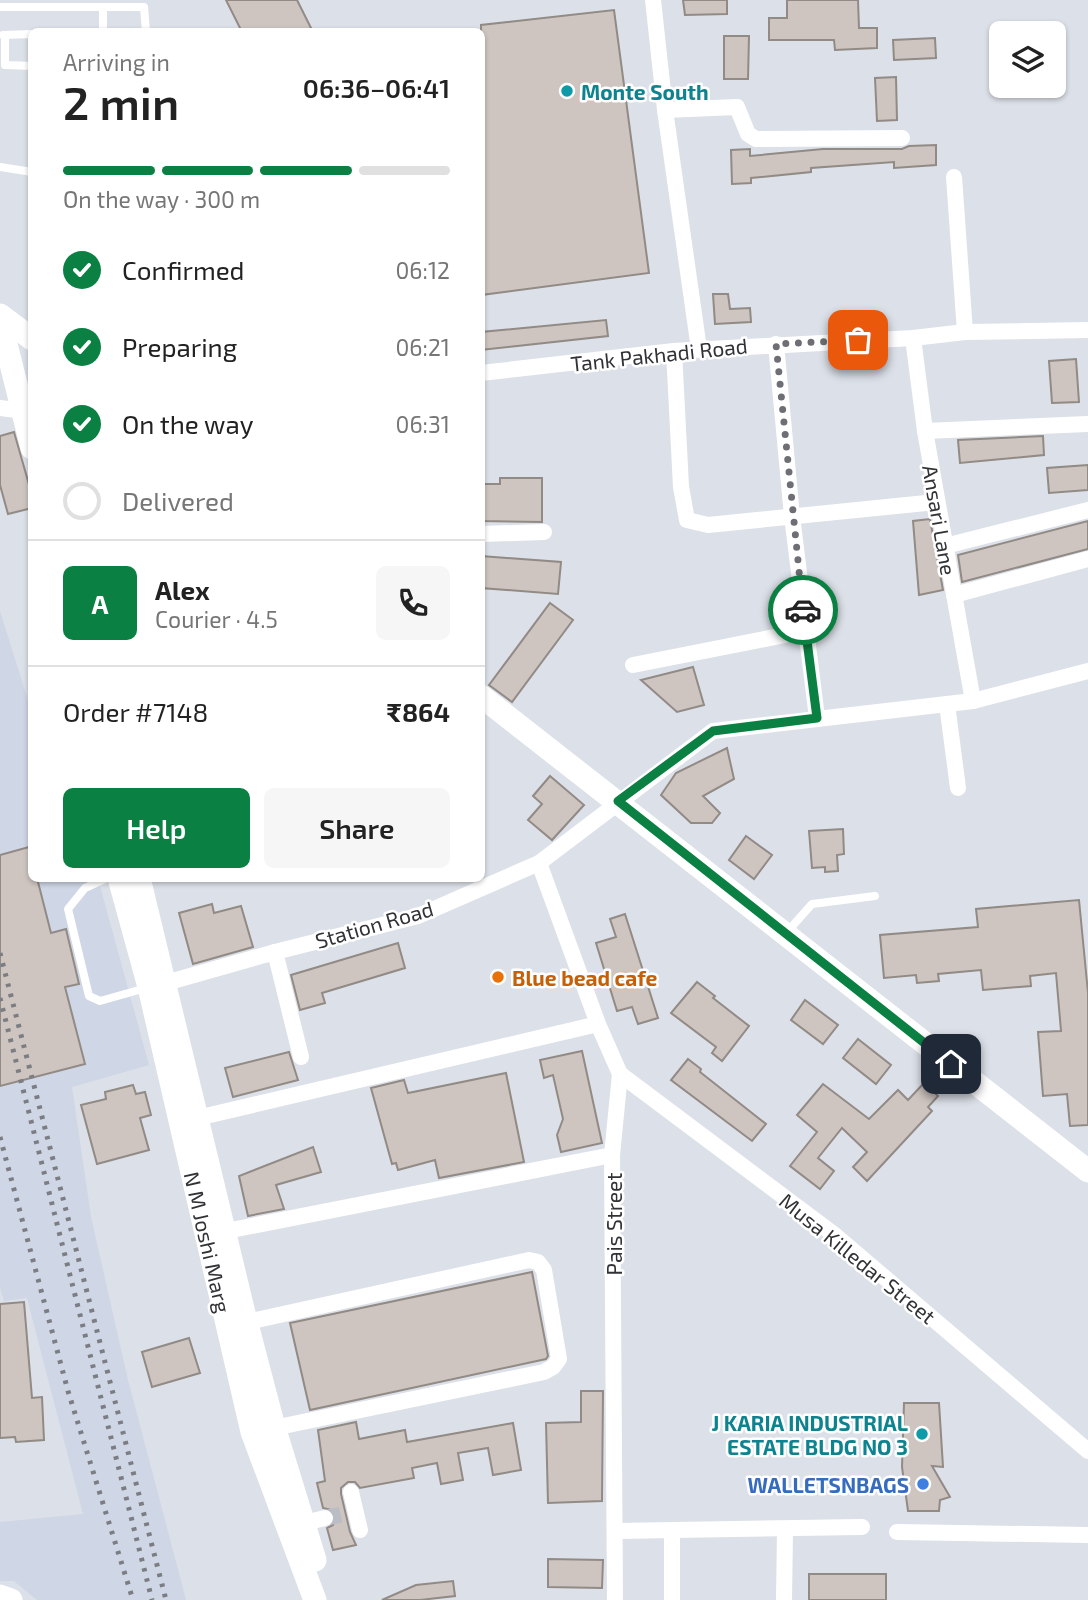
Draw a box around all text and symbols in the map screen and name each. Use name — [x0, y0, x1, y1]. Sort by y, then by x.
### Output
map controls — [989, 21, 1066, 98]
button: layers — [989, 21, 1066, 98]
text: Arriving in — [63, 48, 170, 76]
text: 06:36–06:41 — [303, 72, 450, 103]
text: 2 min — [63, 74, 179, 129]
place label: Monte South — [581, 79, 709, 104]
marker: Monte South — [559, 83, 575, 99]
text: On the way · 300 m — [63, 185, 260, 213]
icon: check — [63, 251, 101, 289]
text: Confirmed — [122, 254, 245, 285]
text: 06:12 — [395, 256, 450, 284]
pin — [828, 310, 888, 370]
icon: bag — [839, 321, 877, 359]
icon: check — [63, 328, 101, 366]
text: Preparing — [122, 331, 237, 362]
street label: Tank Pakhadi Road — [569, 332, 749, 376]
text: 06:21 — [395, 333, 450, 361]
icon: check — [63, 405, 101, 443]
text: On the way — [122, 408, 253, 439]
text: 06:31 — [396, 410, 450, 438]
street label: Ansari Lane — [918, 463, 962, 577]
text: Delivered — [122, 485, 234, 516]
button: phone — [376, 566, 450, 640]
text: Alex — [155, 574, 210, 605]
courier — [768, 575, 838, 645]
text: A — [92, 588, 108, 619]
icon: car — [784, 591, 822, 629]
text: Courier · 4.5 — [155, 605, 278, 633]
text: Order #7148 — [63, 696, 208, 727]
text: ₹864 — [387, 696, 450, 727]
button: Help — [63, 788, 250, 868]
button: Share — [264, 788, 450, 868]
street label: Station Road — [312, 895, 436, 953]
place label: Blue bead cafe — [512, 965, 658, 990]
marker: Blue bead cafe — [490, 969, 506, 985]
pin — [921, 1034, 981, 1094]
icon: home — [932, 1045, 970, 1083]
street label: N M Joshi Marg — [180, 1169, 236, 1315]
street label: Pais Street — [601, 1173, 626, 1275]
street label: Musa Killedar Street — [775, 1187, 941, 1329]
place label: J KARIA INDUSTRIAL ESTATE BLDG NO 3 — [711, 1410, 908, 1459]
marker: J KARIA INDUSTRIAL ESTATE BLDG NO 3 — [914, 1426, 930, 1442]
place label: WALLETSNBAGS — [748, 1472, 909, 1497]
marker: WALLETSNBAGS — [915, 1476, 931, 1492]

